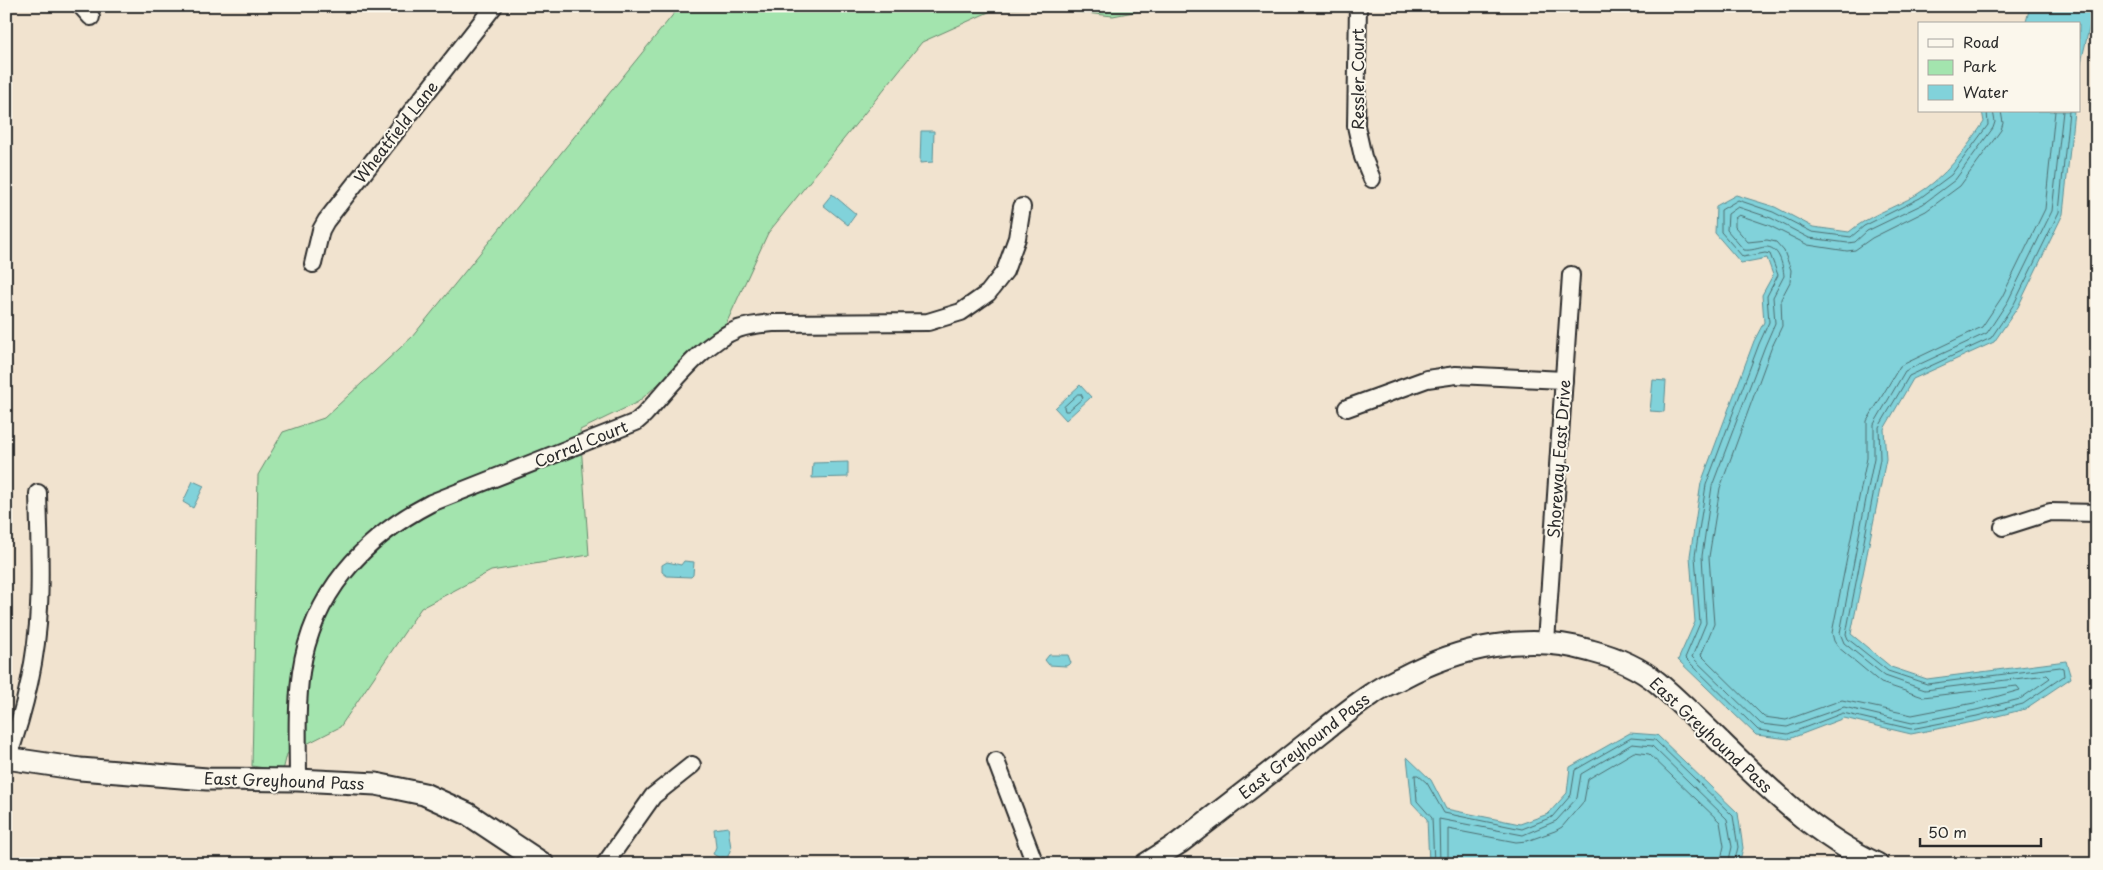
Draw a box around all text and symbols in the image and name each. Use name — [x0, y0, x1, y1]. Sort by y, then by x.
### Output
legend — [1918, 22, 2080, 112]
street label: Ressler Court — [1345, 28, 1369, 130]
text: Road — [1963, 30, 1999, 53]
text: Park — [1963, 54, 1997, 77]
street label: Wheatfield Lane — [347, 75, 443, 188]
text: Water — [1963, 80, 2008, 103]
street label: Shoreway East Drive — [1540, 379, 1576, 539]
street label: Corral Court — [530, 413, 631, 473]
street label: East Greyhound Pass — [1645, 671, 1779, 798]
street label: East Greyhound Pass — [1233, 686, 1374, 804]
street label: East Greyhound Pass — [203, 765, 365, 795]
scale bar — [1920, 815, 2042, 847]
text: 50 m — [1928, 820, 1967, 843]

